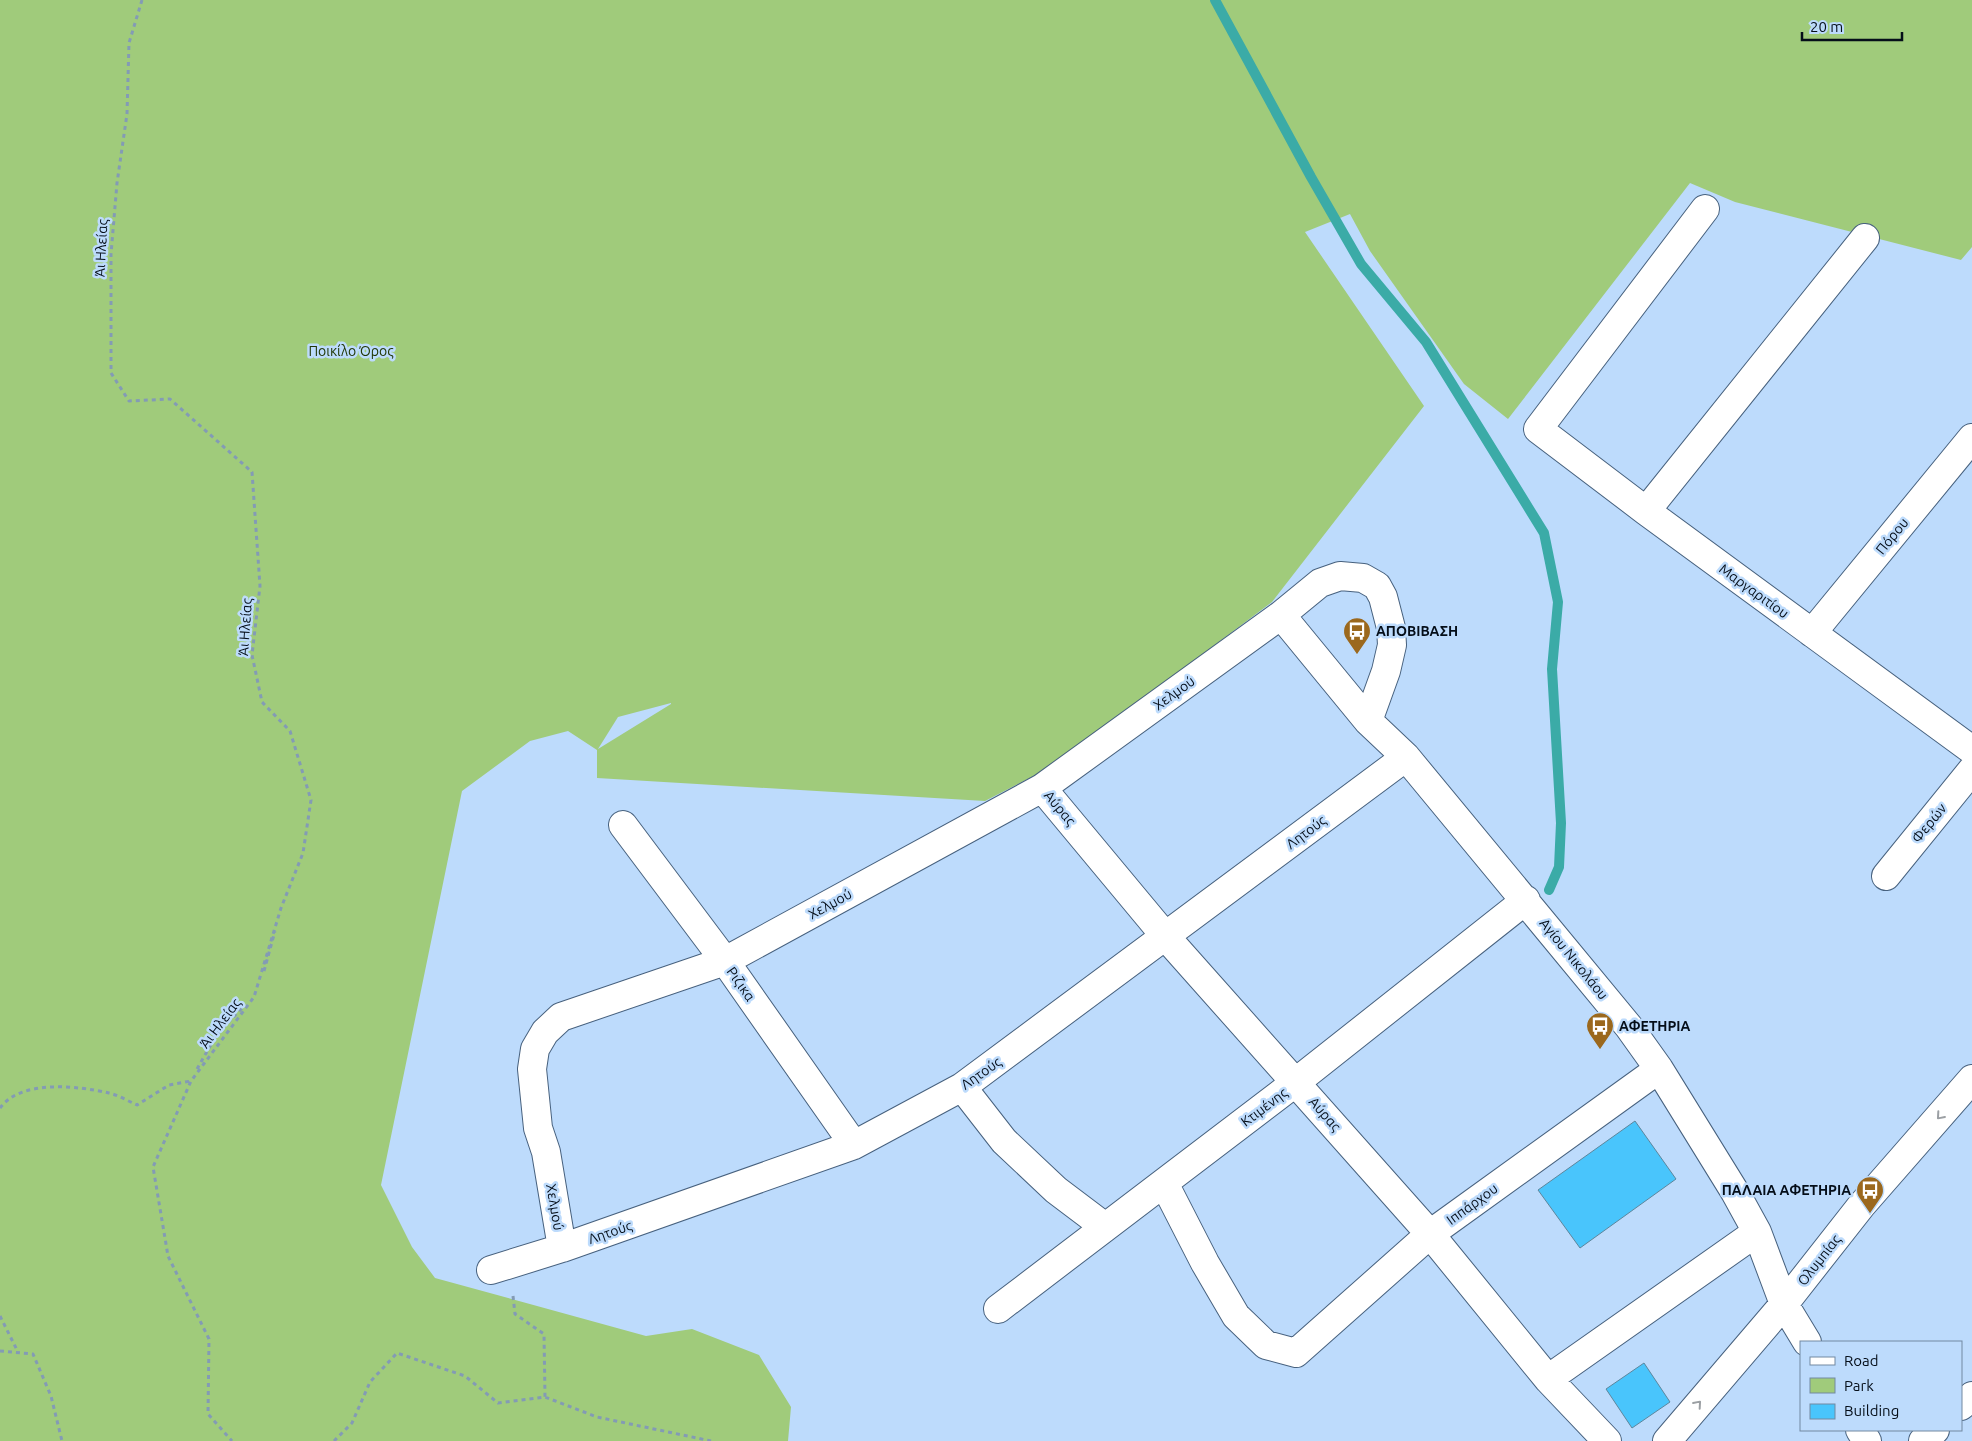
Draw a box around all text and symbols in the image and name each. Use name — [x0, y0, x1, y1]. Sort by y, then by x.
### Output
scale bar — [1802, 10, 1902, 42]
text: 20 m — [1810, 18, 1843, 35]
street label: Άι Ηλείας — [91, 218, 111, 277]
park label: Ποικίλο Όρος — [308, 343, 394, 359]
street label: Πόρου — [1872, 515, 1912, 557]
street label: Μαργαριτίου — [1716, 561, 1792, 621]
street label: Άι Ηλείας — [235, 597, 255, 657]
bus stop icon: ΑΠΟΒΙΒΑΣΗ — [1342, 616, 1372, 655]
place label: ΑΠΟΒΙΒΑΣΗ — [1376, 623, 1458, 639]
street label: Χελμού — [1150, 673, 1198, 713]
street label: Αύρας — [1041, 787, 1079, 829]
street label: Φερών — [1908, 800, 1950, 846]
street label: Λητούς — [1283, 812, 1329, 852]
street label: Χελμού — [806, 886, 854, 922]
street label: Αγίου Νικολάου — [1537, 915, 1611, 1003]
street label: Ριζικα — [724, 964, 759, 1005]
street label: Άι Ηλείας — [196, 995, 244, 1051]
bus stop icon: ΑΦΕΤΗΡΙΑ — [1585, 1011, 1615, 1050]
place label: ΑΦΕΤΗΡΙΑ — [1619, 1018, 1691, 1034]
street label: Λητούς — [958, 1053, 1005, 1093]
street label: Κτιμένης — [1238, 1084, 1291, 1130]
street label: Αύρας — [1306, 1094, 1345, 1135]
one-way arrow — [1937, 1110, 1946, 1119]
bus stop icon: ΠΑΛΑΙΑ ΑΦΕΤΗΡΙΑ — [1855, 1175, 1885, 1214]
street label: Ιππάρχου — [1443, 1180, 1501, 1228]
street label: Χελμού — [543, 1182, 567, 1232]
place label: ΠΑΛΑΙΑ ΑΦΕΤΗΡΙΑ — [1722, 1182, 1851, 1198]
street label: Λητούς — [586, 1217, 635, 1247]
street label: Ολυμπίας — [1794, 1231, 1844, 1289]
legend — [1800, 1341, 1962, 1431]
text: Road — [1844, 1352, 1879, 1369]
text: Park — [1844, 1377, 1874, 1394]
one-way arrow — [1693, 1401, 1701, 1410]
text: Building — [1844, 1402, 1899, 1419]

